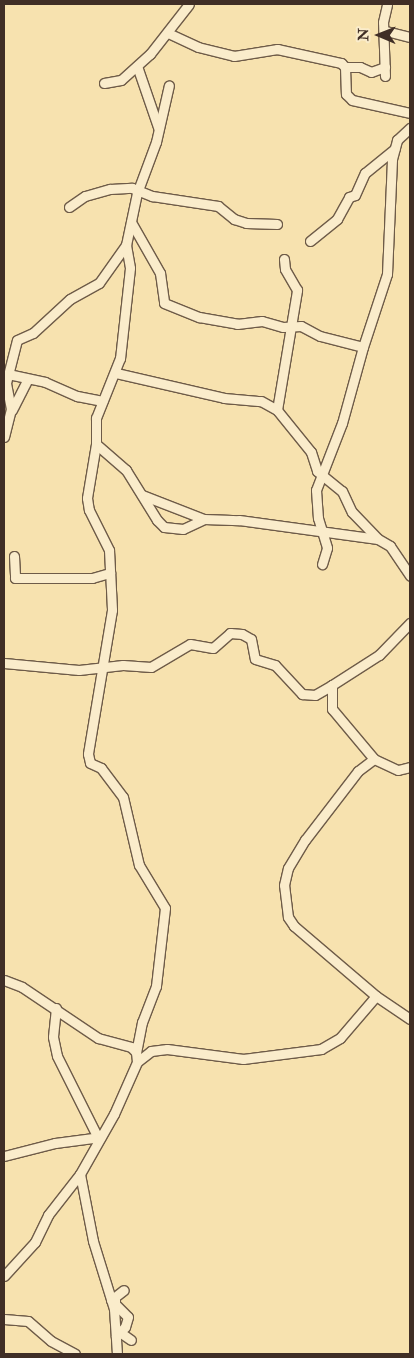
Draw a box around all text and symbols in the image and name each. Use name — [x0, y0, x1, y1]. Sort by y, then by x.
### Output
north arrow — [354, 10, 404, 60]
text: N — [355, 28, 372, 41]

